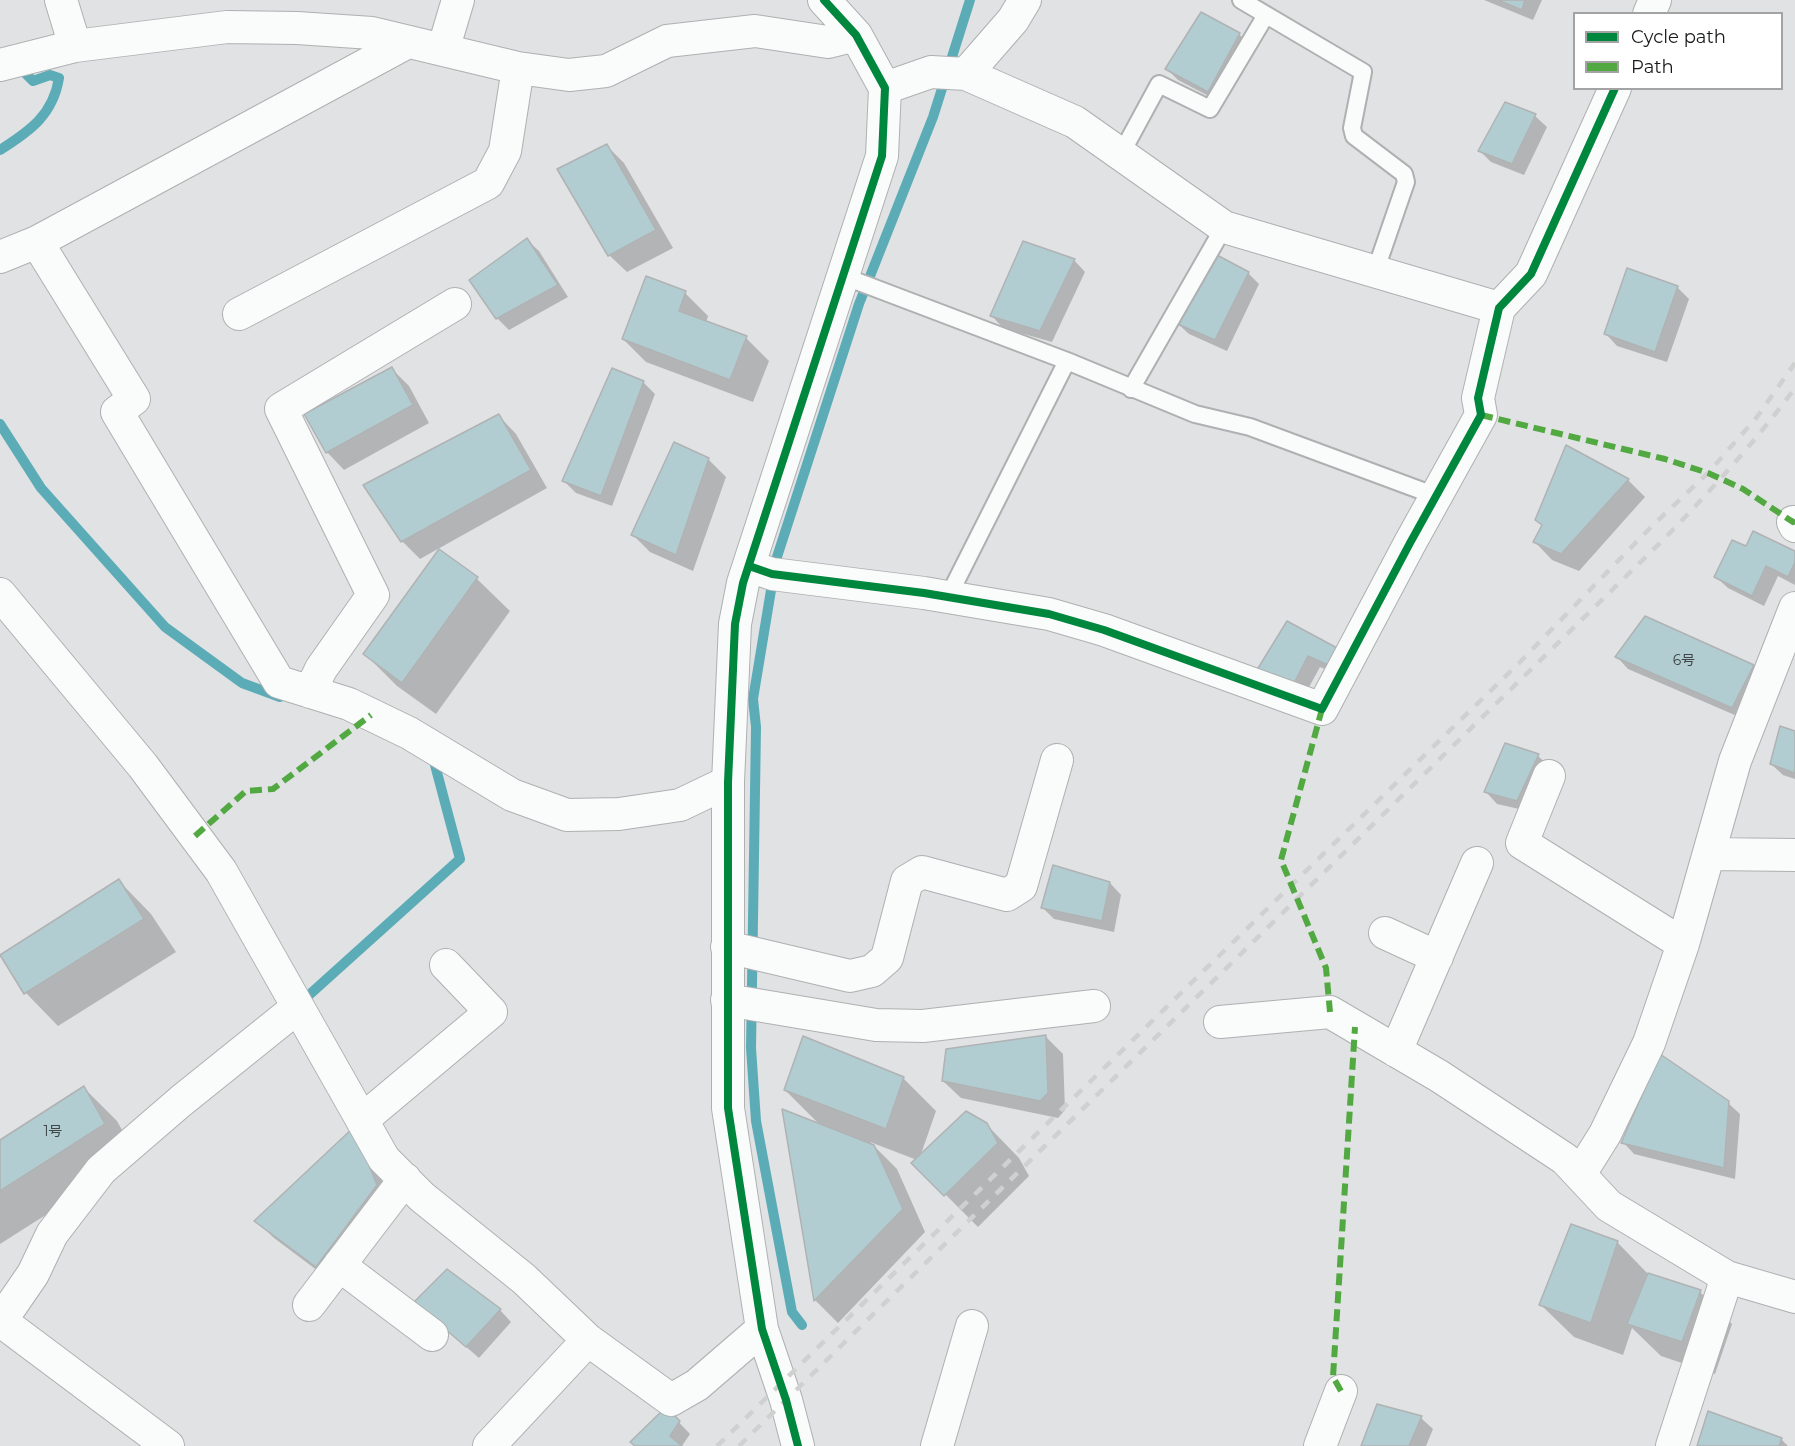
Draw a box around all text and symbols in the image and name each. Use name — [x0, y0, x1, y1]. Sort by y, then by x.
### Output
legend — [1573, 12, 1783, 90]
text: Cycle path — [1631, 26, 1726, 48]
text: Path — [1631, 56, 1674, 78]
house number: 6号 — [1673, 653, 1695, 669]
house number: 1号 — [43, 1124, 63, 1140]

